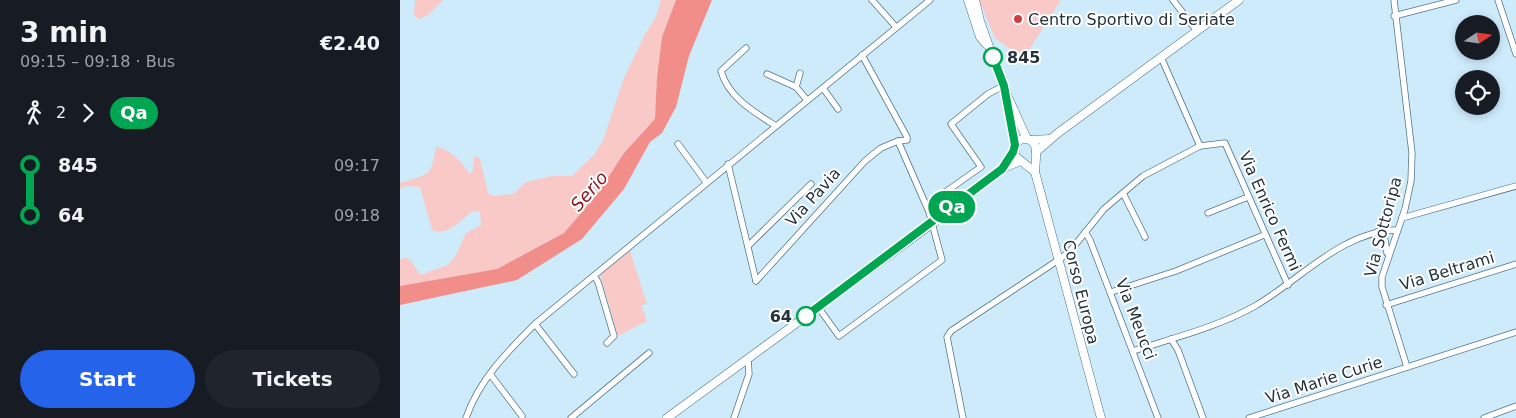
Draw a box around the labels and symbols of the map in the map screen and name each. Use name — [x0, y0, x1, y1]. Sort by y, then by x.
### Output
place label: Centro Sportivo di Seriate — [1028, 10, 1235, 29]
marker: Centro Sportivo di Seriate — [1012, 13, 1024, 25]
north arrow — [1455, 15, 1500, 60]
marker: 845 — [983, 47, 1003, 67]
place label: 845 — [1007, 48, 1040, 67]
street label: Via Enrico Fermi — [1235, 148, 1305, 274]
street label: Via Pavia — [782, 164, 844, 230]
water label: Serio — [566, 167, 612, 215]
street label: Via Sottoripa — [1360, 175, 1406, 279]
line badge: Qa — [930, 191, 974, 223]
street label: Corso Europa — [1059, 238, 1103, 346]
street label: Via Beltrami — [1397, 248, 1497, 294]
street label: Via Meucci — [1112, 276, 1160, 362]
marker: 64 — [796, 306, 816, 326]
place label: 64 — [770, 307, 792, 326]
street label: Via Marie Curie — [1263, 352, 1385, 408]

